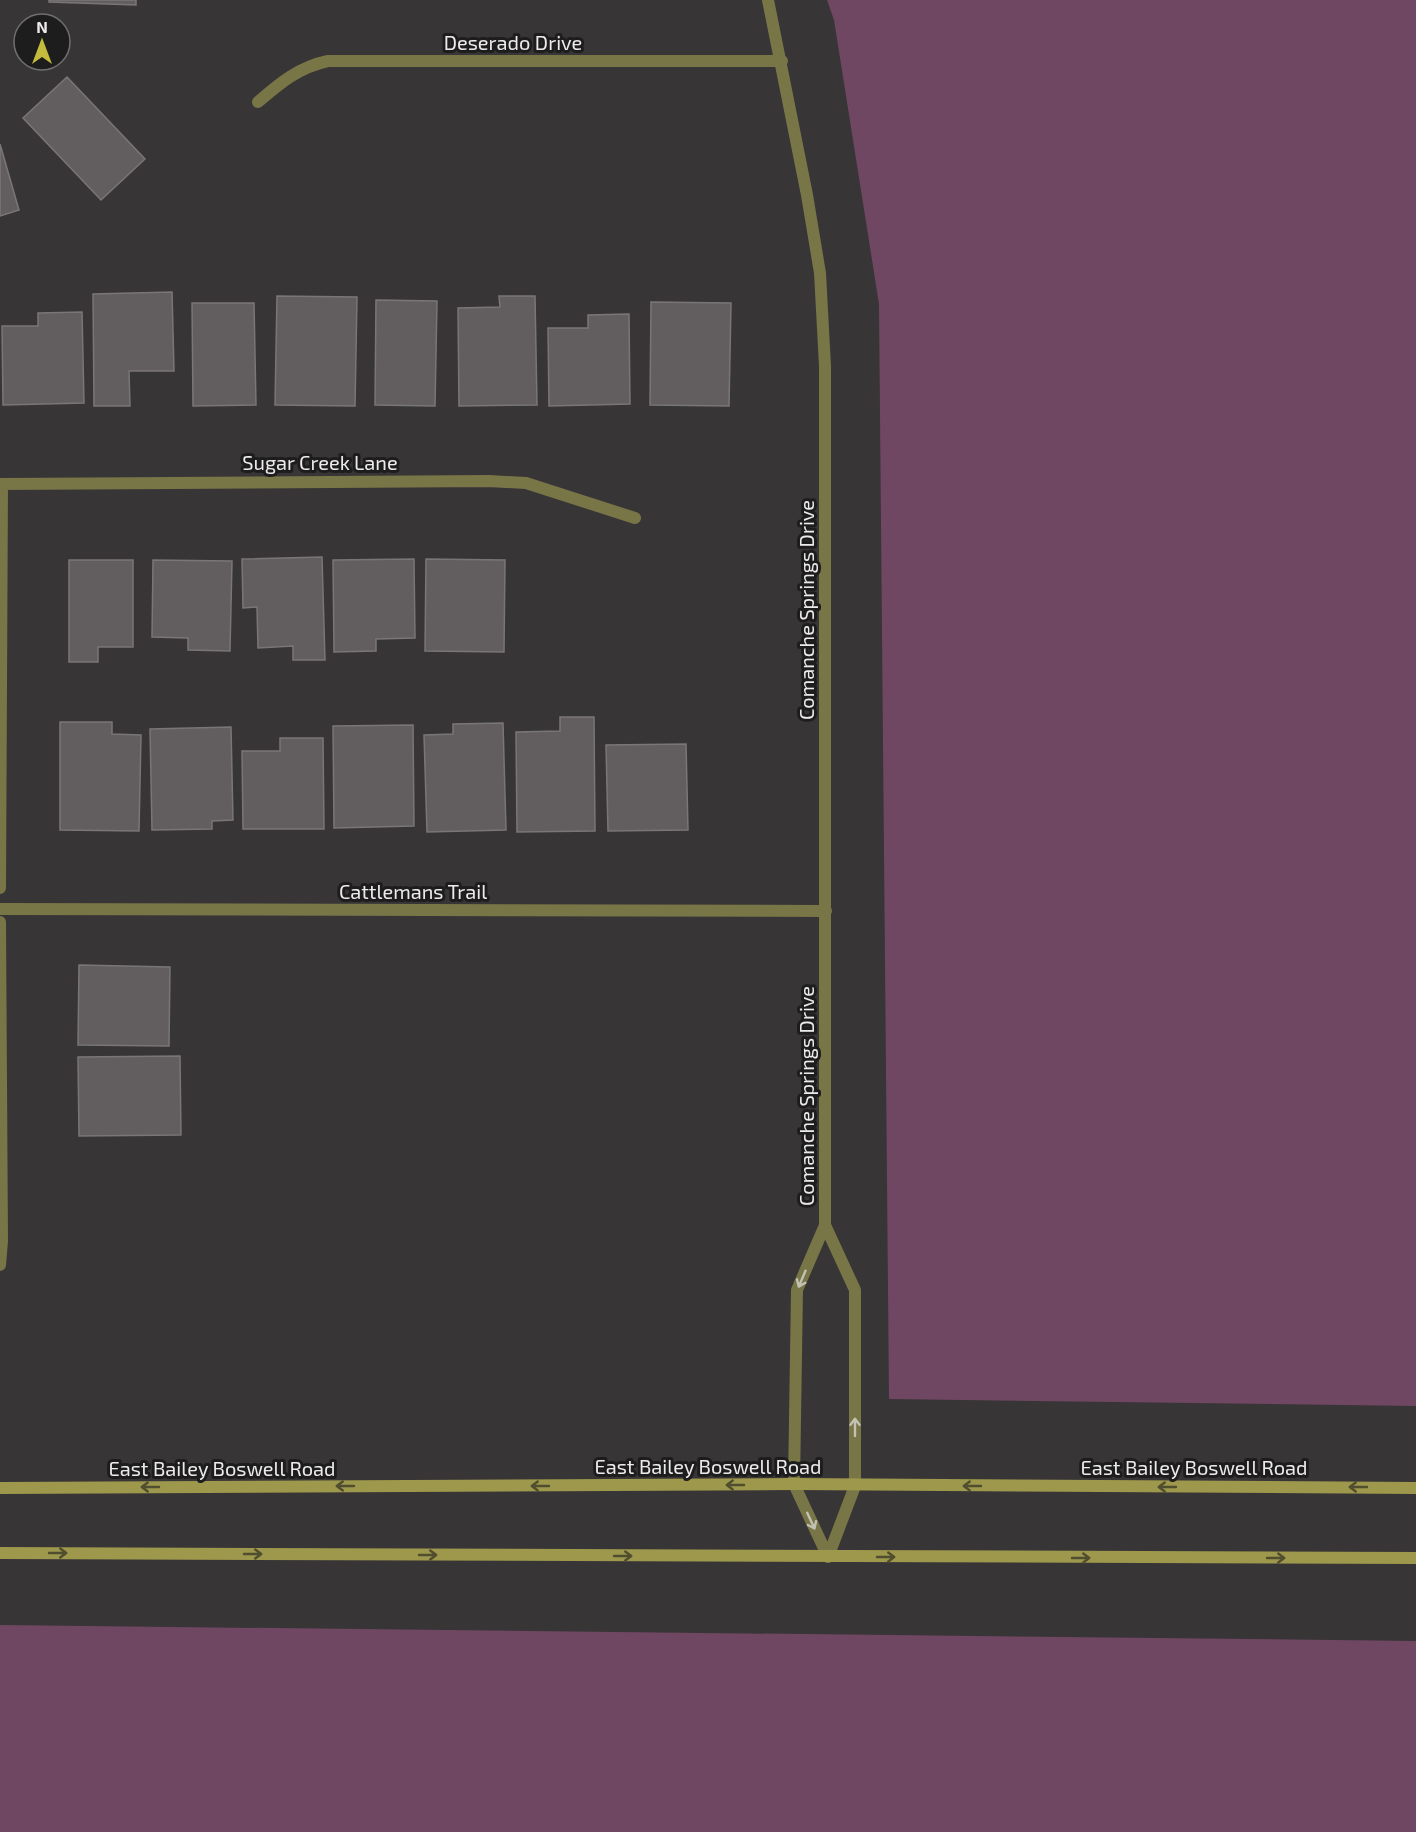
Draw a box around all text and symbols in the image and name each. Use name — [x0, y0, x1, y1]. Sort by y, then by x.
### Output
north arrow — [12, 12, 72, 72]
text: N — [36, 17, 48, 36]
street label: Deserado Drive — [444, 30, 582, 54]
street label: Sugar Creek Lane — [242, 450, 398, 474]
street label: Comanche Springs Drive — [794, 500, 818, 720]
street label: Cattlemans Trail — [339, 879, 487, 903]
street label: Comanche Springs Drive — [794, 986, 818, 1206]
one-way arrow — [796, 1269, 807, 1287]
one-way arrow — [849, 1418, 861, 1438]
street label: East Bailey Boswell Road — [595, 1454, 821, 1478]
street label: East Bailey Boswell Road — [1081, 1455, 1307, 1479]
street label: East Bailey Boswell Road — [109, 1456, 335, 1480]
one-way arrow — [726, 1479, 746, 1491]
one-way arrow — [531, 1480, 551, 1491]
one-way arrow — [962, 1480, 982, 1492]
one-way arrow — [141, 1481, 161, 1493]
one-way arrow — [336, 1481, 356, 1492]
one-way arrow — [1157, 1481, 1177, 1493]
one-way arrow — [1348, 1481, 1368, 1493]
one-way arrow — [805, 1511, 817, 1529]
one-way arrow — [48, 1547, 68, 1559]
one-way arrow — [243, 1548, 263, 1560]
one-way arrow — [417, 1549, 437, 1561]
one-way arrow — [612, 1550, 632, 1562]
one-way arrow — [876, 1551, 896, 1563]
one-way arrow — [1071, 1552, 1091, 1564]
one-way arrow — [1266, 1552, 1286, 1564]

